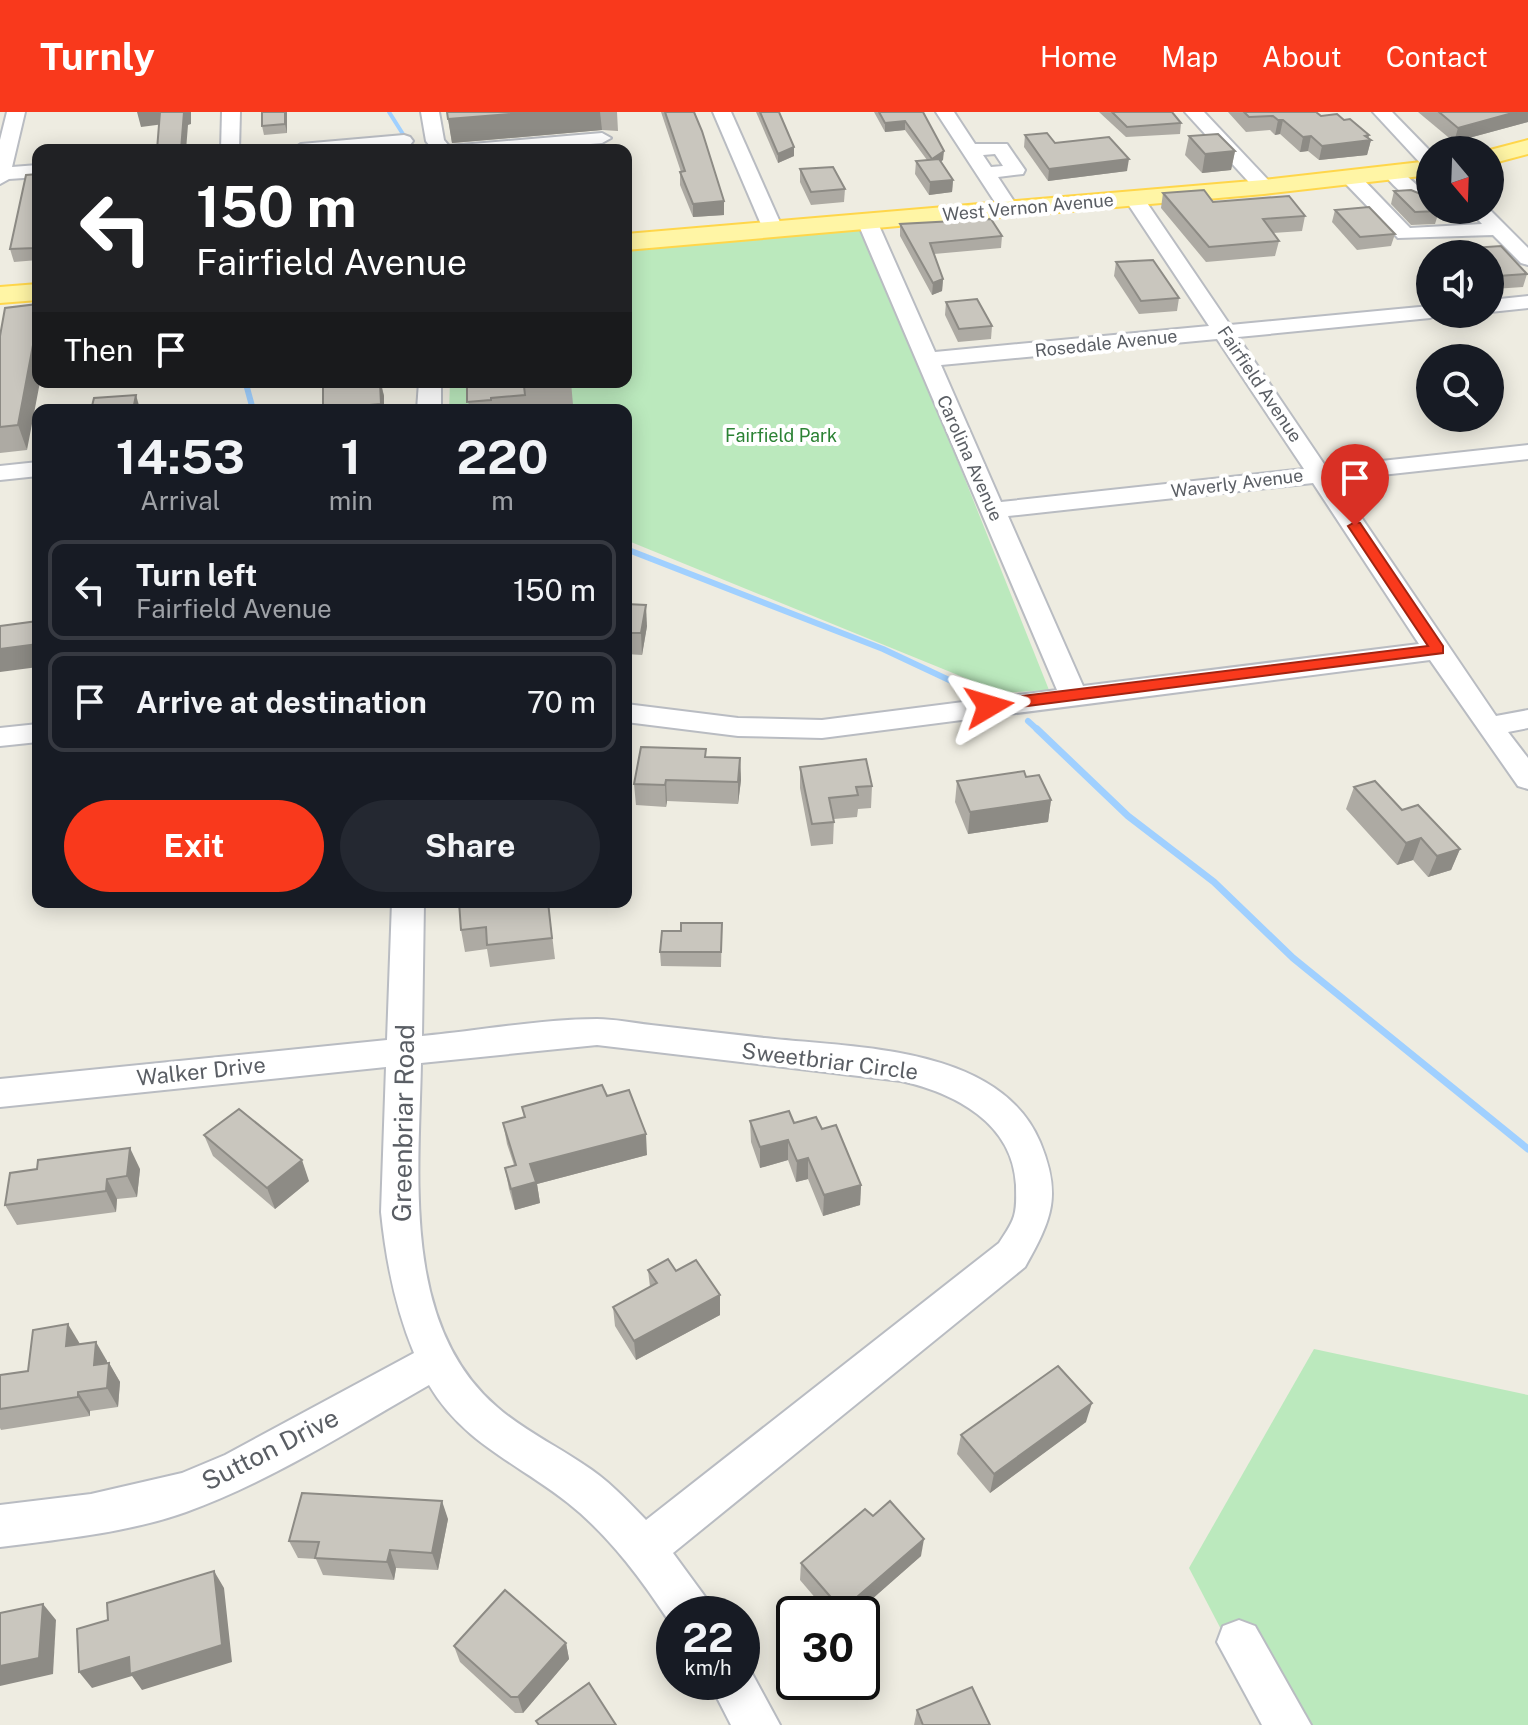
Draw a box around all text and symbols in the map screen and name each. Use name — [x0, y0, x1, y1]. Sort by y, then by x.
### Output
text: Turnly — [40, 34, 155, 79]
text: Home — [1040, 40, 1117, 73]
text: Map — [1161, 40, 1218, 73]
text: About — [1262, 40, 1342, 73]
text: Contact — [1386, 40, 1488, 73]
north arrow — [1416, 136, 1504, 224]
map controls — [1416, 136, 1504, 432]
text: 150 m — [196, 174, 357, 240]
icon: left — [64, 176, 168, 280]
street label: West Vernon Avenue — [941, 189, 1115, 225]
button: sound — [1416, 240, 1504, 328]
text: Fairfield Avenue — [196, 241, 467, 283]
street label: Fairfield Avenue — [1213, 322, 1307, 446]
street label: Rosedale Avenue — [1034, 325, 1178, 361]
icon: arrive — [149, 328, 193, 372]
text: Then — [64, 332, 133, 368]
button: search — [1416, 344, 1504, 432]
street label: Carolina Avenue — [933, 392, 1007, 524]
park label: Fairfield Park — [725, 425, 837, 446]
text: 14:53 — [116, 428, 245, 485]
text: 1 — [340, 428, 361, 485]
text: 220 — [456, 428, 548, 485]
pin — [1321, 444, 1389, 526]
icon: arrive — [1333, 456, 1377, 500]
street label: Waverly Avenue — [1170, 464, 1304, 502]
text: Arrival — [140, 485, 220, 516]
text: min — [329, 485, 373, 516]
text: m — [491, 485, 514, 516]
text: Turn left — [136, 557, 257, 593]
icon: left — [68, 568, 112, 612]
text: 150 m — [513, 572, 596, 608]
text: Fairfield Avenue — [136, 593, 332, 624]
position arrow — [947, 664, 1031, 748]
icon: arrive — [68, 680, 112, 724]
text: Arrive at destination — [136, 684, 427, 720]
text: 70 m — [527, 684, 596, 720]
button: Exit — [64, 800, 324, 892]
button: Share — [340, 800, 600, 892]
street label: Greenbriar Road — [386, 1024, 420, 1222]
street label: Sweetbriar Circle — [740, 1037, 920, 1085]
street label: Walker Drive — [135, 1051, 267, 1091]
street label: Sutton Drive — [196, 1401, 344, 1497]
speed limit sign: 30 — [776, 1596, 880, 1700]
text: 22 — [683, 1614, 733, 1661]
text: km/h — [684, 1656, 732, 1680]

